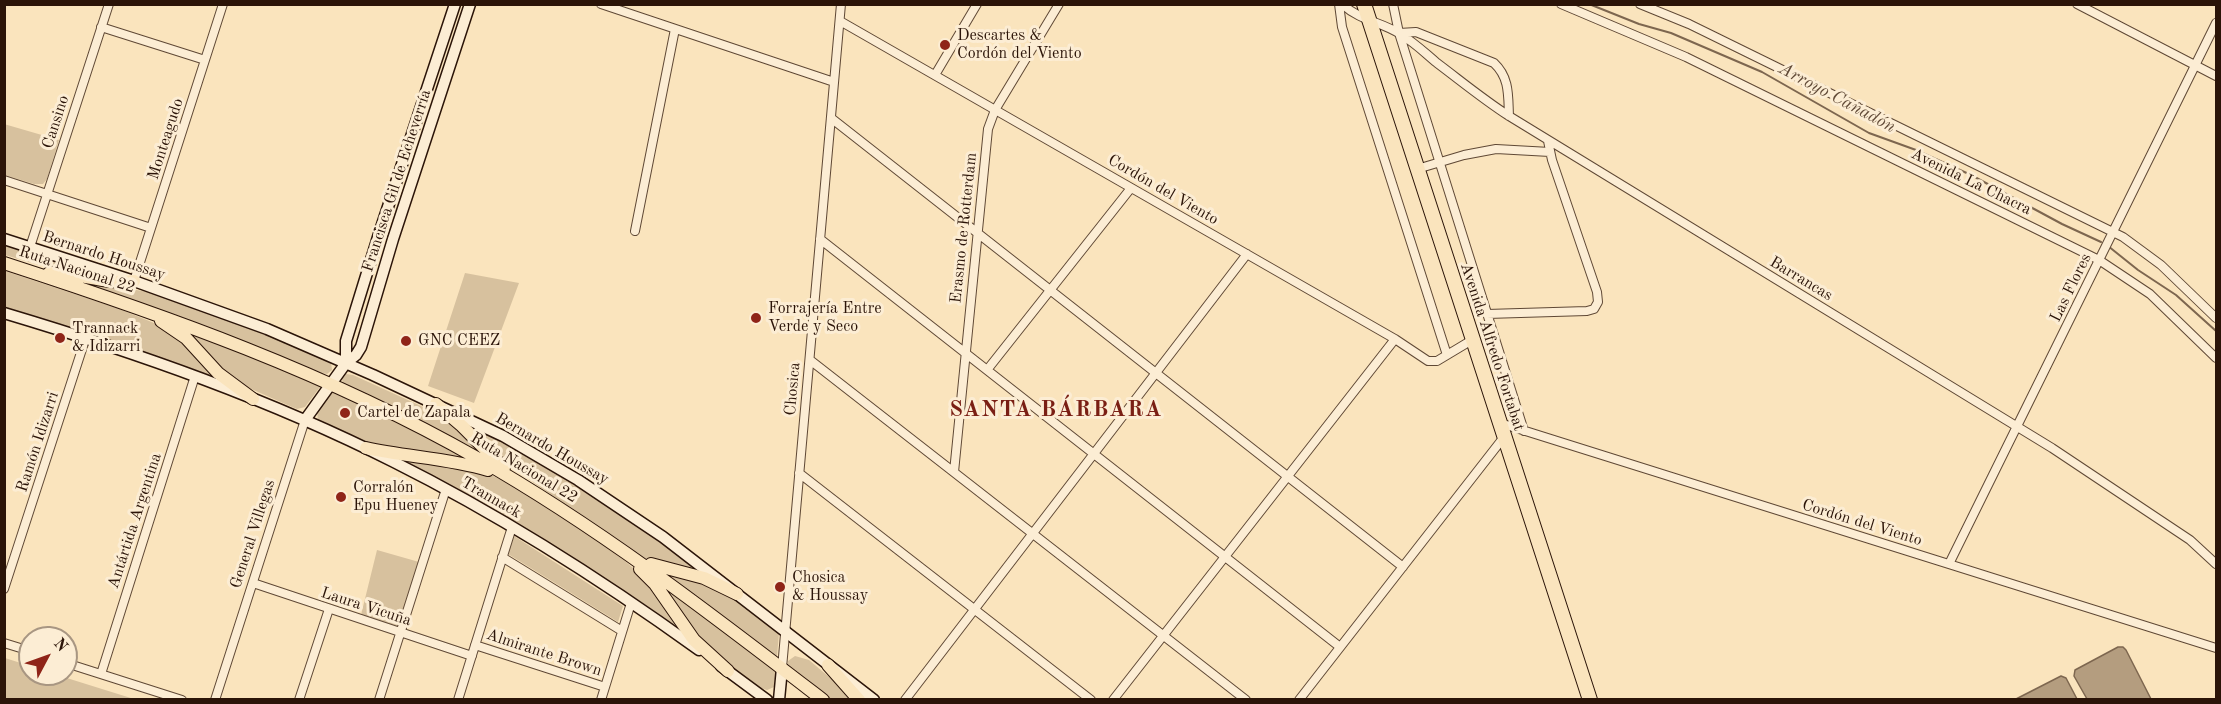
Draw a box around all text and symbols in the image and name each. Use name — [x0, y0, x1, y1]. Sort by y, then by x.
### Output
place label: Descartes & Cordón del Viento — [957, 26, 1082, 64]
marker: Descartes & Cordón del Viento — [938, 38, 952, 52]
water label: Arroyo Cañadón — [1775, 58, 1899, 138]
street label: Francisca Gil de Echeverría — [358, 87, 436, 275]
street label: Cansino — [38, 93, 74, 151]
street label: Monteagudo — [144, 96, 188, 182]
street label: Avenida La Chacra — [1908, 144, 2034, 220]
street label: Cordón del Viento — [1104, 151, 1222, 229]
street label: Erasmo de Rotterdam — [947, 152, 981, 304]
street label: Bernardo Houssay — [40, 227, 168, 285]
street label: Ruta Nacional 22 — [16, 242, 138, 298]
street label: Las Flores — [2046, 251, 2096, 325]
street label: Barrancas — [1766, 253, 1836, 305]
street label: Avenida Alfredo Fortabat — [1456, 260, 1528, 434]
place label: Forrajería Entre Verde y Seco — [768, 299, 882, 337]
marker: Forrajería Entre Verde y Seco — [749, 311, 763, 325]
place label: Trannack & Idizarri — [72, 319, 140, 357]
marker: Trannack & Idizarri — [53, 331, 67, 345]
place label: GNC CEEZ — [418, 331, 500, 351]
marker: GNC CEEZ — [399, 334, 413, 348]
street label: Chosica — [781, 362, 805, 416]
street label: Ramón Idizarri — [13, 389, 63, 495]
district label: SANTA BÁRBARA — [949, 397, 1163, 423]
place label: Cartel de Zapala — [357, 403, 471, 423]
marker: Cartel de Zapala — [338, 406, 352, 420]
street label: Bernardo Houssay — [492, 409, 612, 489]
street label: Ruta Nacional 22 — [467, 429, 581, 507]
street label: Antártida Argentina — [104, 451, 166, 591]
street label: Trannack — [457, 473, 525, 523]
street label: General Villegas — [226, 477, 280, 591]
place label: Corralón Epu Hueney — [353, 478, 438, 516]
marker: Corralón Epu Hueney — [334, 490, 348, 504]
street label: Cordón del Viento — [1800, 496, 1924, 550]
place label: Chosica & Houssay — [792, 568, 868, 606]
marker: Chosica & Houssay — [773, 580, 787, 594]
street label: Laura Vicuña — [318, 583, 414, 631]
street label: Almirante Brown — [484, 625, 604, 681]
north arrow — [18, 626, 78, 686]
text: N — [50, 636, 70, 655]

